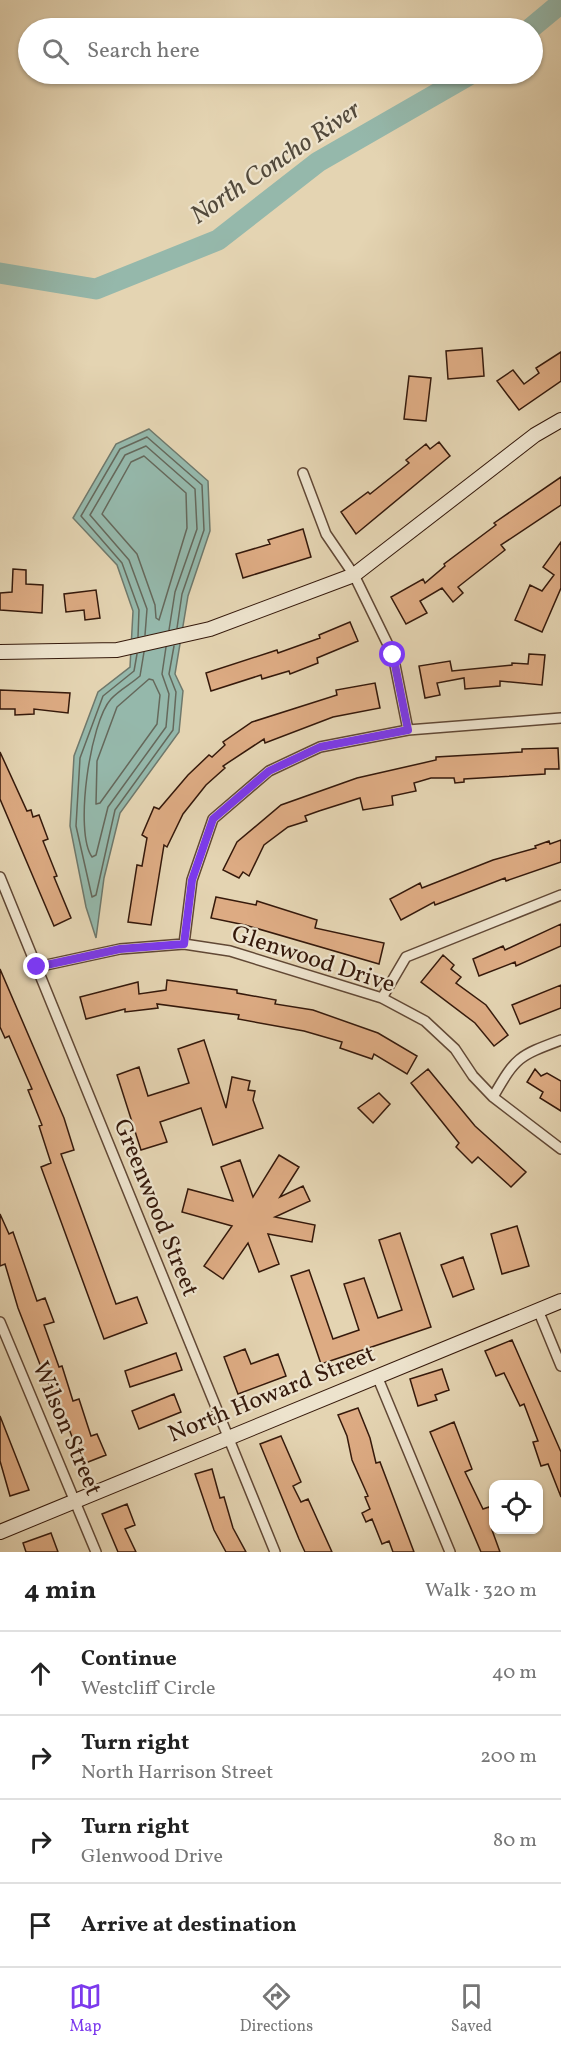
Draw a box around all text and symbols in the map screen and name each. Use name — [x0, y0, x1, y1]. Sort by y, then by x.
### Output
search box — [18, 18, 543, 84]
icon: search — [39, 35, 72, 68]
text: Search here — [87, 36, 200, 67]
water label: North Concho River — [183, 92, 369, 234]
route start — [379, 641, 405, 667]
street label: Glenwood Drive — [227, 918, 399, 1002]
route end — [23, 953, 49, 979]
street label: Greenwood Street — [104, 1114, 206, 1302]
street label: North Howard Street — [163, 1338, 381, 1452]
street label: Wilson Street — [22, 1357, 110, 1501]
map controls — [489, 1480, 543, 1534]
button: locate — [489, 1480, 543, 1534]
text: 4 min — [24, 1573, 96, 1609]
text: Walk · 320 m — [425, 1577, 537, 1605]
text: Continue — [81, 1644, 177, 1675]
icon: ahead — [24, 1657, 57, 1690]
text: 40 m — [492, 1659, 537, 1687]
text: Westcliff Circle — [81, 1675, 215, 1703]
text: Turn right — [81, 1728, 189, 1759]
icon: right — [24, 1741, 57, 1774]
text: 200 m — [480, 1743, 537, 1771]
text: North Harrison Street — [81, 1759, 273, 1787]
text: Turn right — [81, 1812, 189, 1843]
icon: right — [24, 1825, 57, 1858]
text: 80 m — [493, 1827, 537, 1855]
text: Glenwood Drive — [81, 1843, 223, 1871]
icon: arrive — [24, 1909, 57, 1942]
text: Arrive at destination — [81, 1910, 297, 1941]
tab: Map — [69, 1980, 102, 2038]
tab: Directions — [240, 1980, 313, 2038]
tab: Saved — [451, 1980, 492, 2038]

